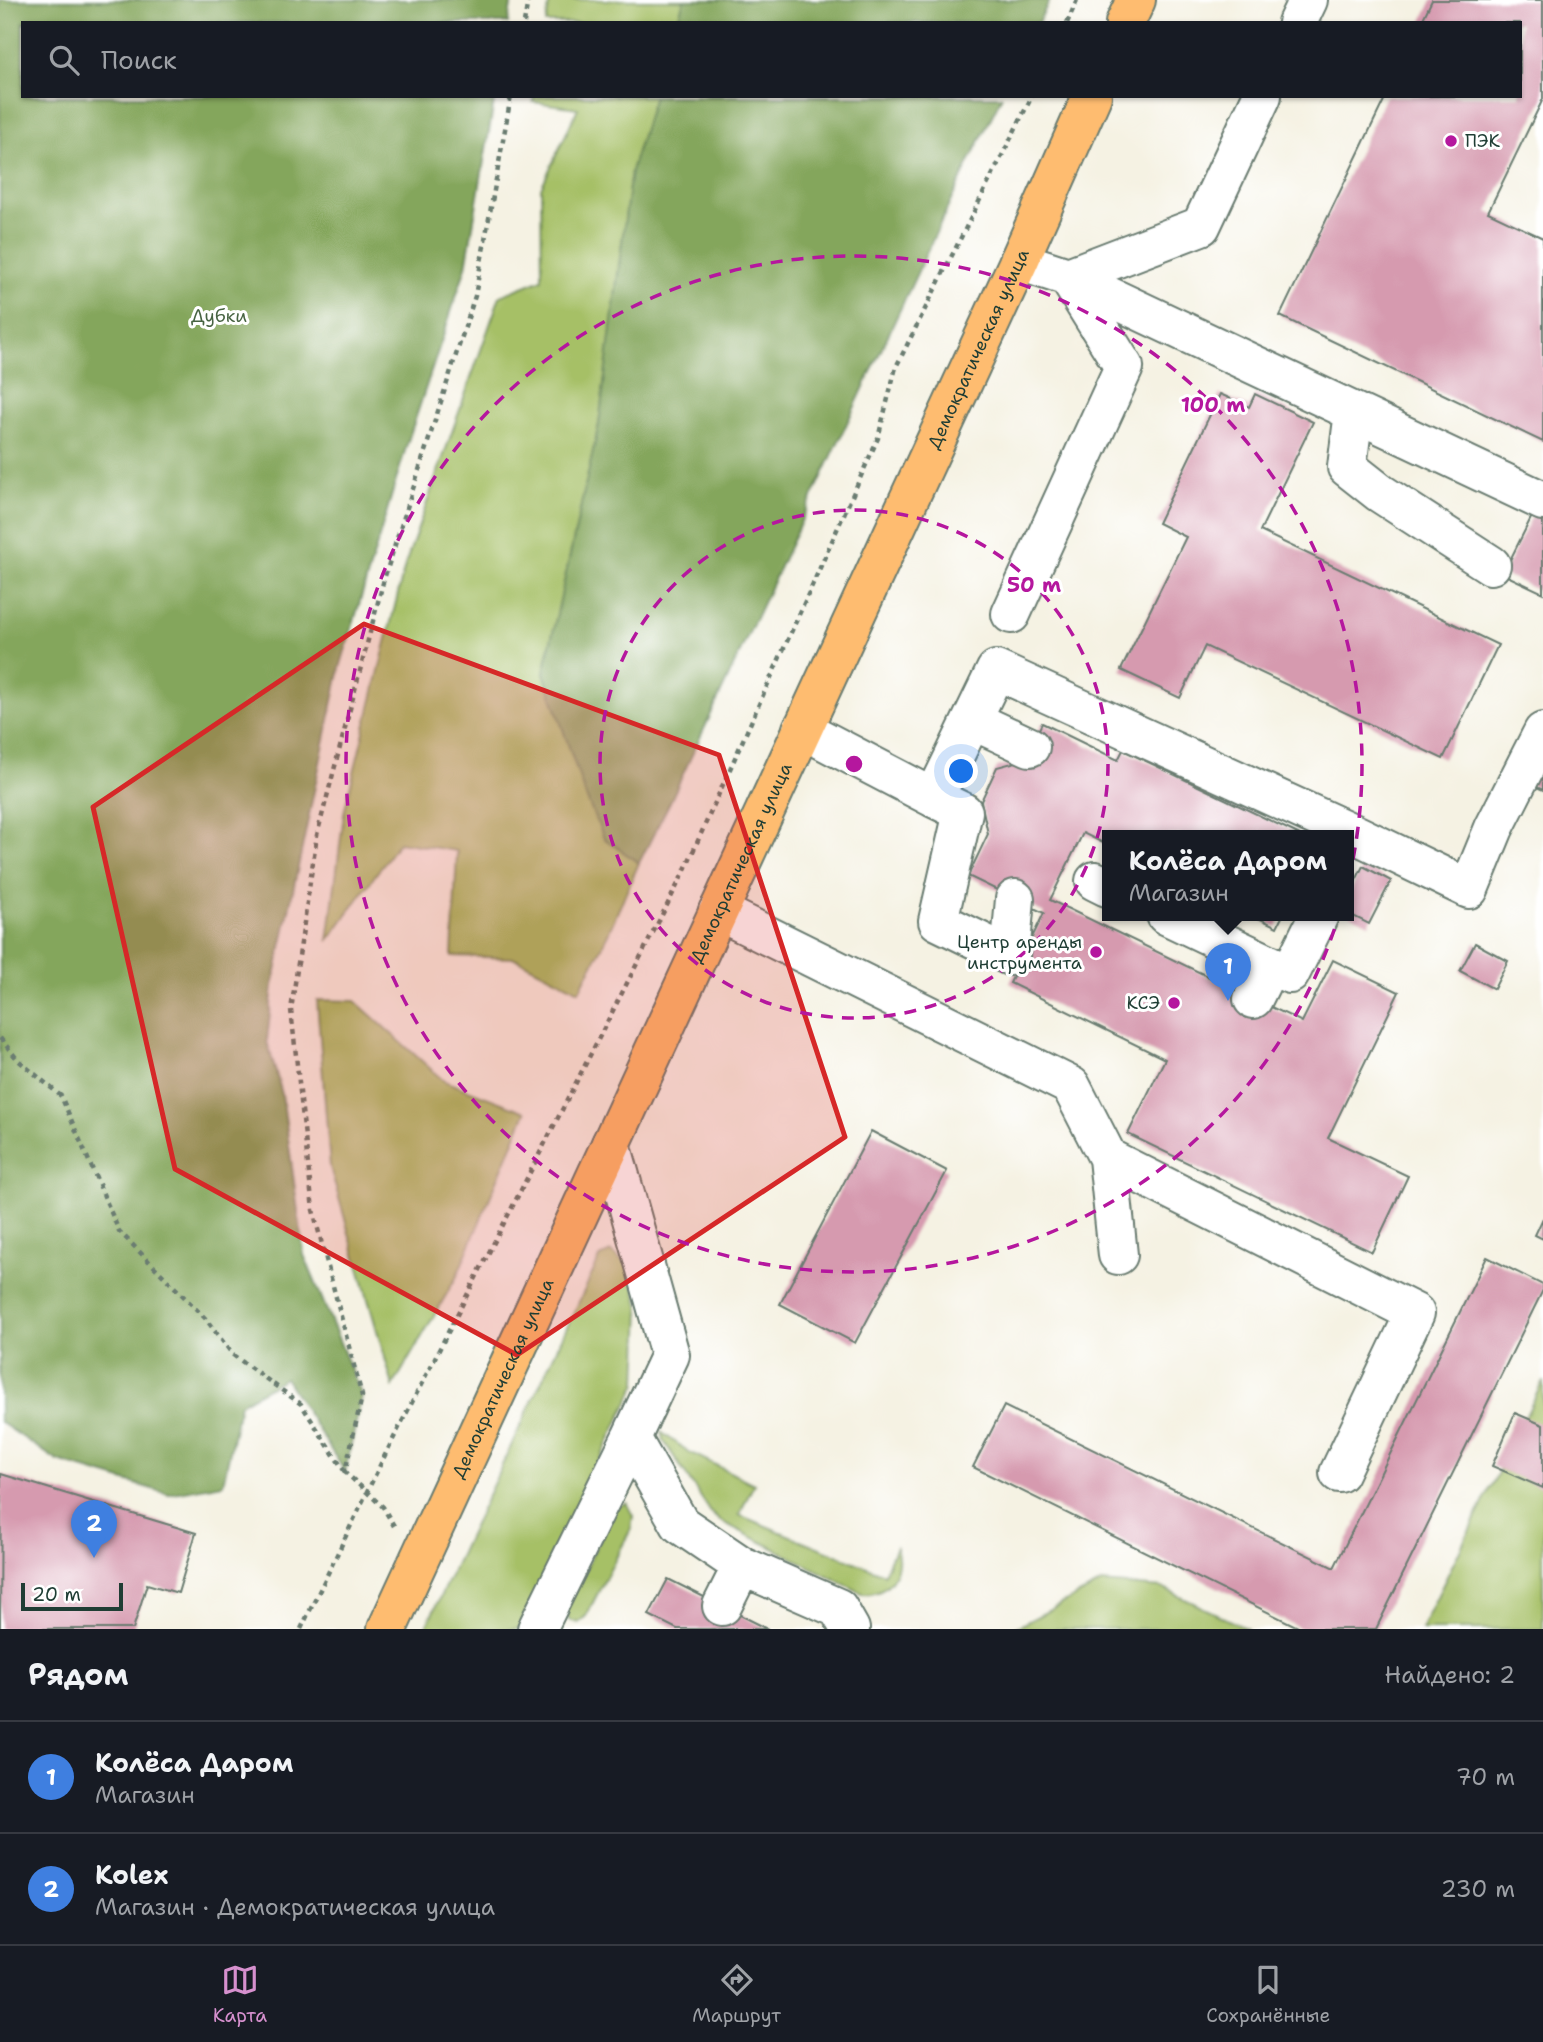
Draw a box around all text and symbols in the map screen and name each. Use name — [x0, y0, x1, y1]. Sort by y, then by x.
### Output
search box — [21, 21, 1522, 98]
icon: search — [45, 41, 83, 79]
text: Поиск — [101, 42, 177, 77]
place label: ПЭК — [1465, 129, 1501, 153]
marker: ПЭК — [1443, 133, 1459, 149]
street label: Демократическая улица — [922, 245, 1035, 453]
park label: Дубки — [191, 304, 247, 328]
text: 100 m — [1181, 391, 1245, 419]
text: 50 m — [1007, 571, 1061, 599]
centre of rings — [842, 752, 866, 776]
your location — [944, 754, 978, 788]
street label: Демократическая улица — [684, 759, 798, 967]
popup — [1102, 830, 1354, 921]
text: Колёса Даром — [1129, 843, 1327, 878]
text: Магазин — [1129, 878, 1229, 908]
place label: Центр аренды инструмента — [957, 930, 1082, 975]
pin: 1 — [1205, 943, 1251, 1001]
marker: Центр аренды инструмента — [1088, 944, 1104, 960]
place label: КСЭ — [1127, 991, 1161, 1015]
marker: КСЭ — [1166, 995, 1182, 1011]
street label: Демократическая улица — [446, 1275, 559, 1482]
pin: 2 — [71, 1500, 117, 1558]
scale bar — [21, 1580, 122, 1612]
text: 20 m — [32, 1582, 81, 1607]
text: Рядом — [28, 1654, 128, 1695]
text: Найдено: 2 — [1385, 1660, 1515, 1690]
text: Колёса Даром — [95, 1745, 293, 1780]
text: 1 — [46, 1762, 56, 1792]
text: 70 m — [1456, 1762, 1515, 1792]
text: Магазин — [95, 1780, 195, 1810]
text: Kolex — [95, 1857, 168, 1892]
text: 2 — [43, 1874, 59, 1904]
text: 230 m — [1441, 1874, 1515, 1904]
text: Магазин · Демократическая улица — [95, 1892, 495, 1922]
tab: Карта — [213, 1961, 267, 2028]
tab: Маршрут — [692, 1961, 781, 2028]
tab: Сохранённые — [1206, 1961, 1330, 2028]

